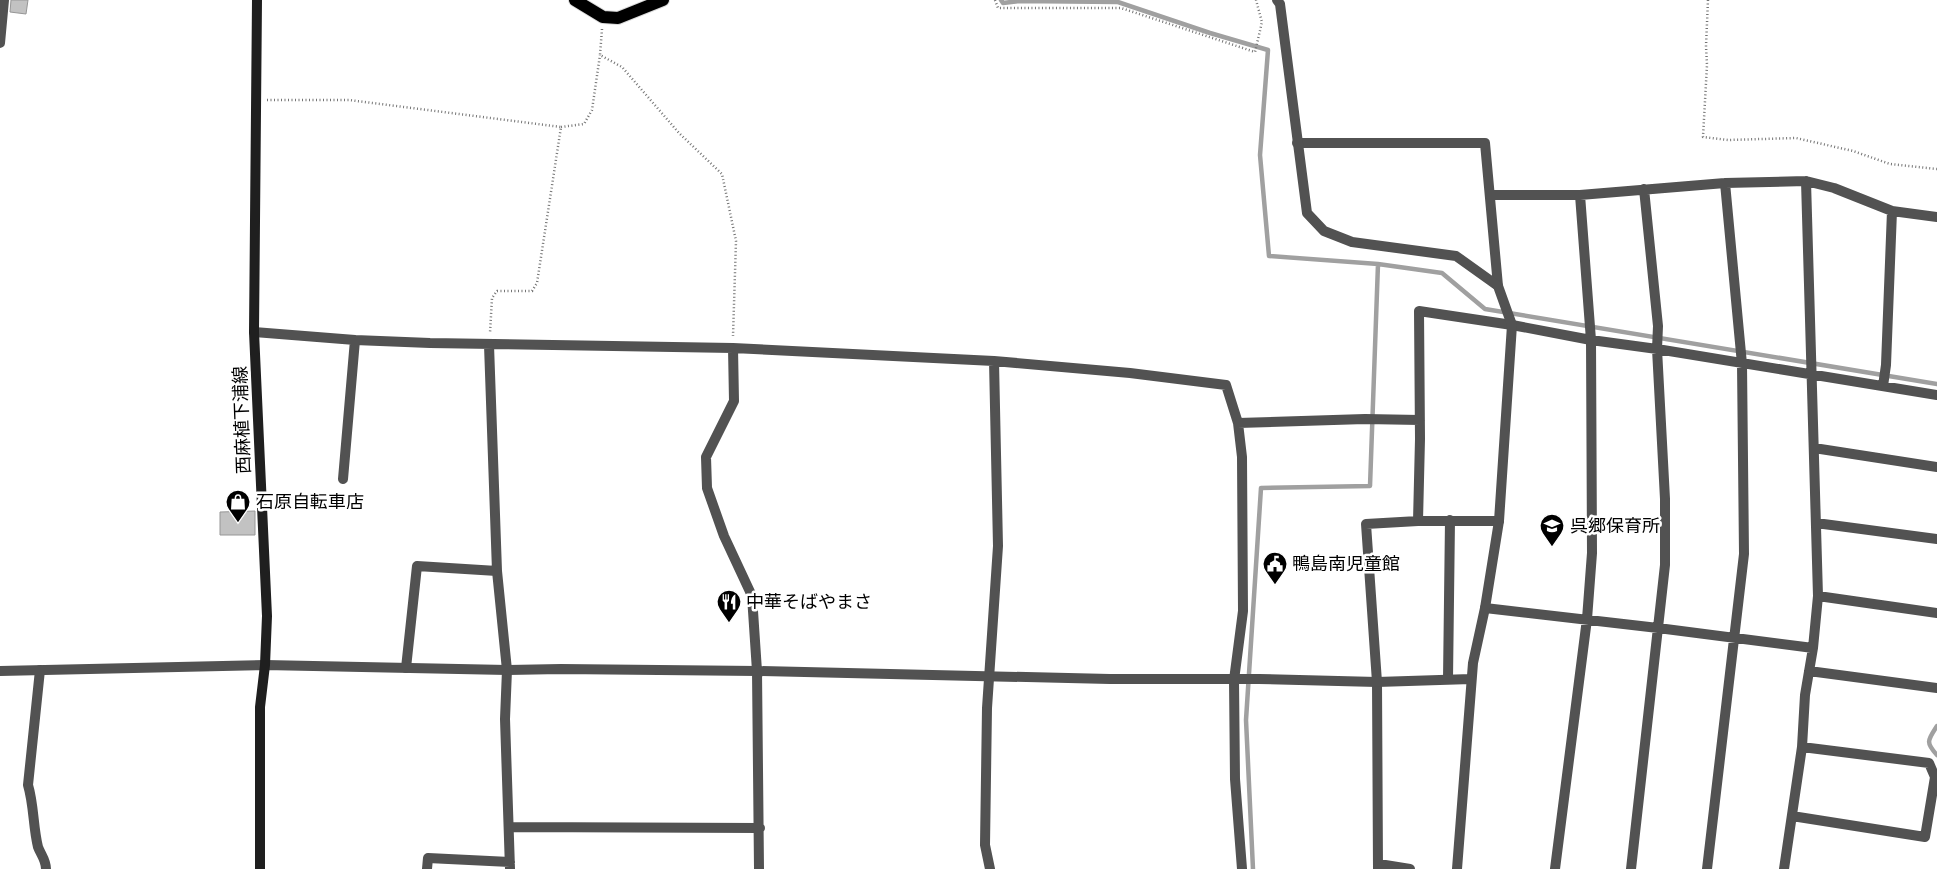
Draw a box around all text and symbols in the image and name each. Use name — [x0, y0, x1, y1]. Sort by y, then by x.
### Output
street label: 西麻植下浦線 — [227, 366, 257, 474]
shop icon: 石原自転車店 — [225, 489, 251, 523]
place label: 石原自転車店 — [256, 489, 364, 515]
school or university icon: 呉郷保育所 — [1539, 513, 1565, 547]
place label: 呉郷保育所 — [1570, 513, 1660, 539]
public building icon: 鴨島南児童館 — [1262, 551, 1288, 585]
place label: 鴨島南児童館 — [1292, 551, 1400, 577]
restaurant icon: 中華そばやまさ — [716, 589, 742, 623]
place label: 中華そばやまさ — [746, 589, 872, 615]

